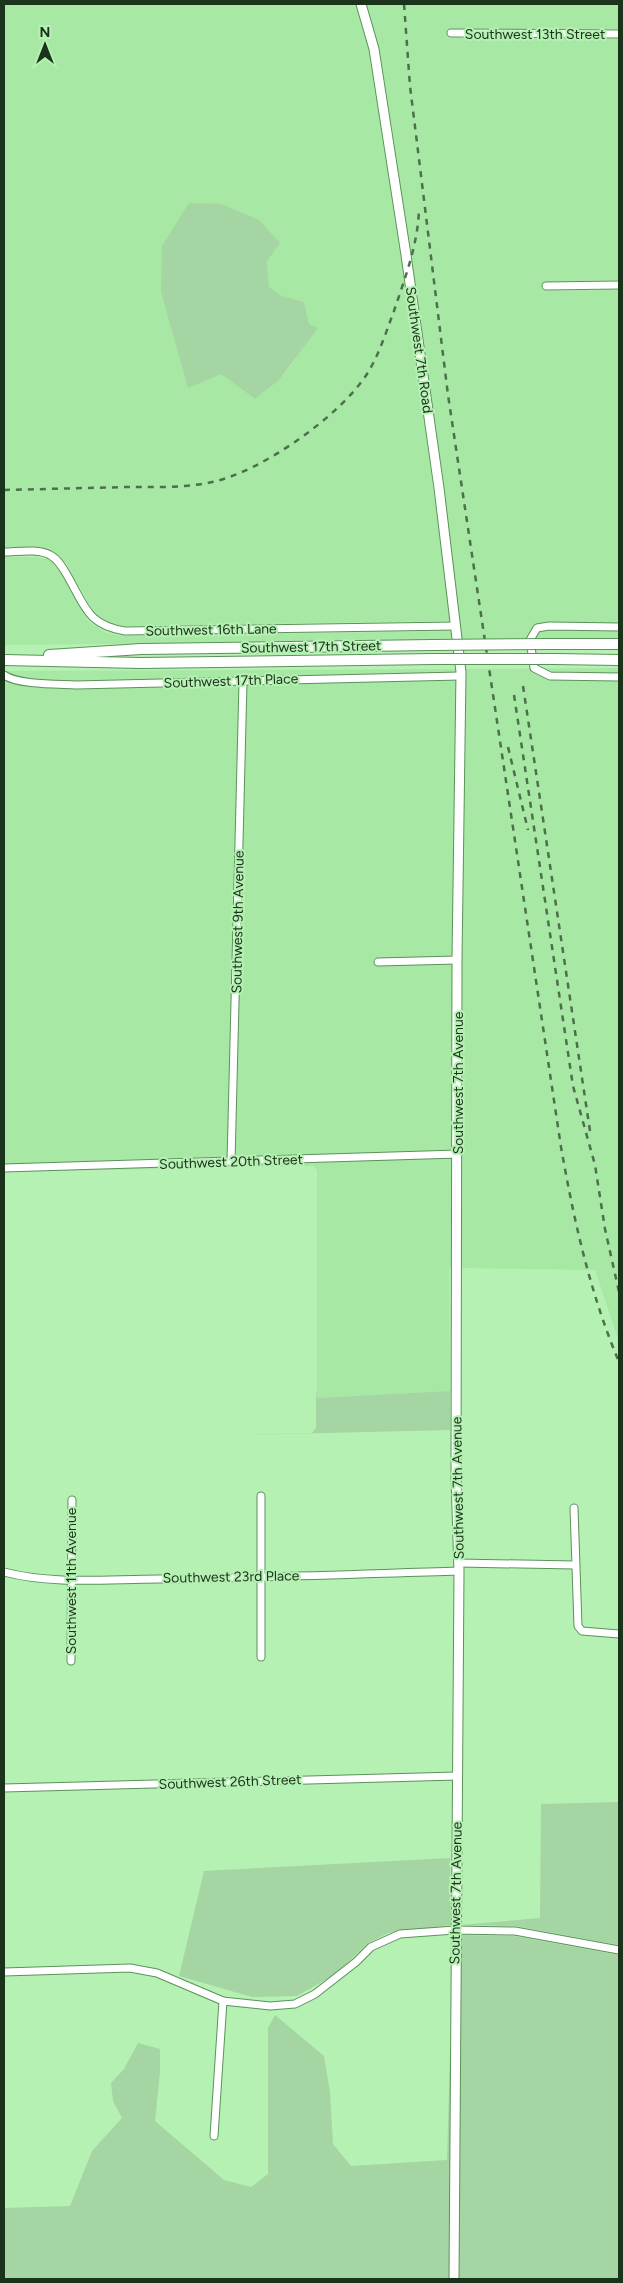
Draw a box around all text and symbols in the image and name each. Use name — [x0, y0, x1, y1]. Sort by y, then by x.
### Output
north arrow — [20, 20, 70, 70]
text: N — [40, 24, 50, 41]
street label: Southwest 13th Street — [465, 26, 605, 43]
street label: Southwest 7th Road — [402, 286, 436, 414]
street label: Southwest 16th Lane — [145, 620, 277, 640]
street label: Southwest 17th Street — [241, 637, 381, 657]
street label: Southwest 17th Place — [163, 670, 299, 692]
street label: Southwest 9th Avenue — [228, 850, 248, 994]
street label: Southwest 7th Avenue — [450, 1011, 467, 1154]
street label: Southwest 20th Street — [159, 1151, 303, 1173]
street label: Southwest 7th Avenue — [448, 1416, 468, 1559]
street label: Southwest 11th Avenue — [63, 1507, 80, 1654]
street label: Southwest 23rd Place — [163, 1567, 300, 1587]
street label: Southwest 26th Street — [158, 1771, 302, 1793]
street label: Southwest 7th Avenue — [446, 1821, 466, 1964]

